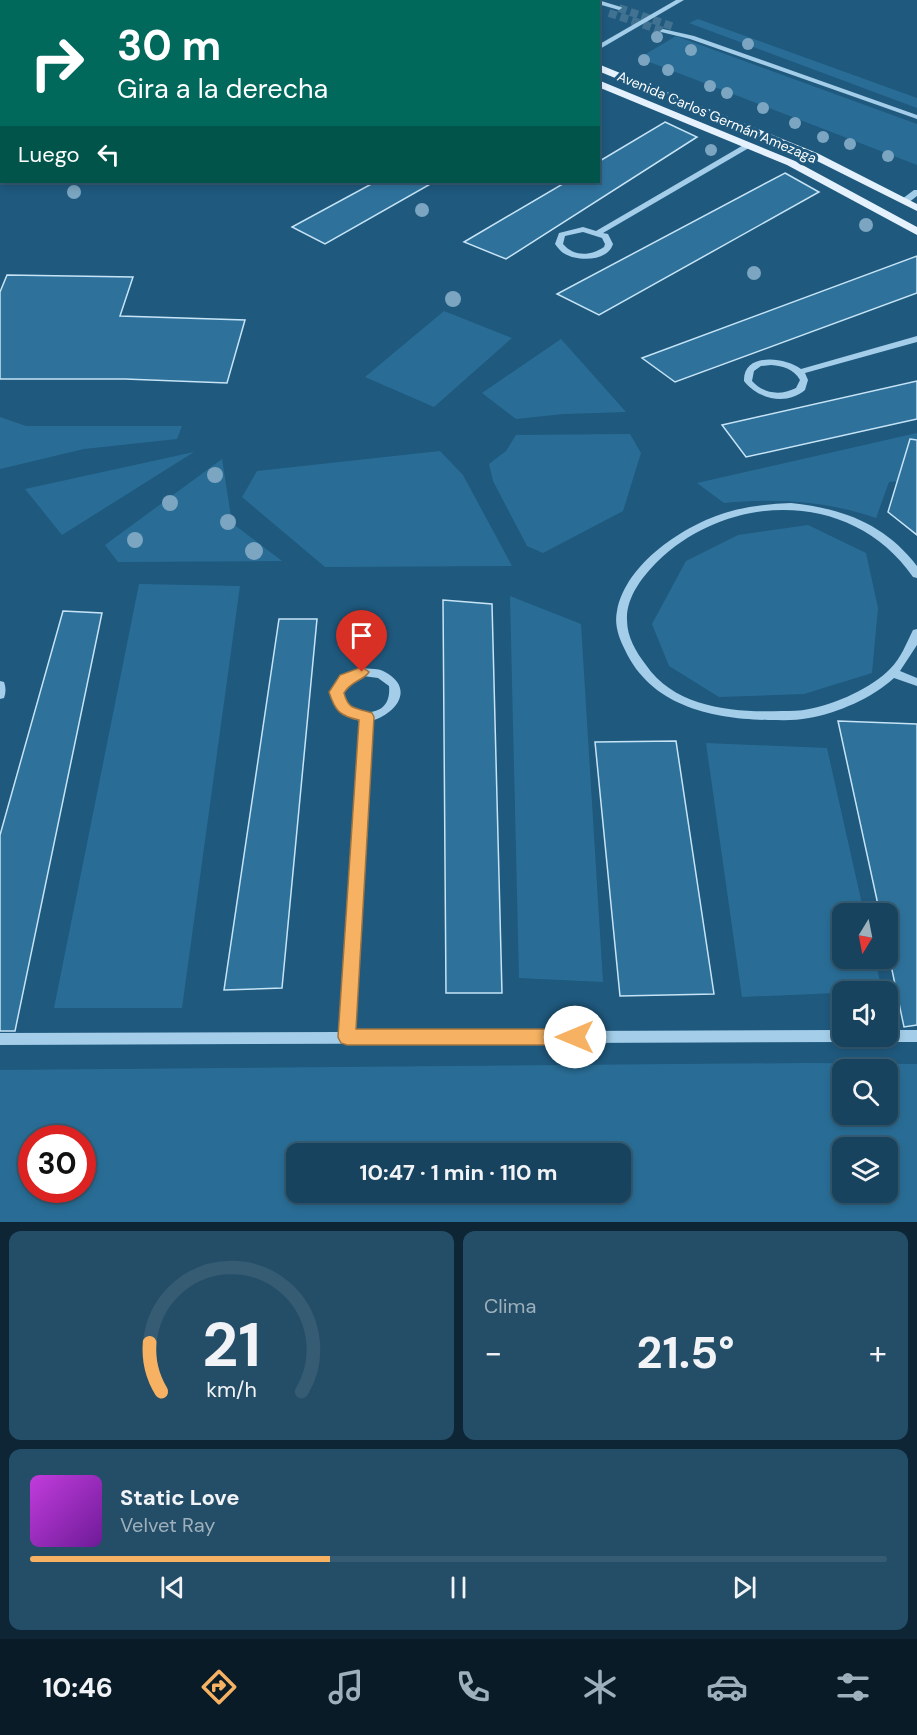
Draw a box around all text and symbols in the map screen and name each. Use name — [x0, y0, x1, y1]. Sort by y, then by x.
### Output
text: 30 m — [117, 18, 221, 73]
icon: right — [18, 24, 96, 102]
street label: Avenida Carlos Germán Amezaga — [615, 67, 819, 167]
text: Gira a la derecha — [117, 71, 328, 106]
icon: left — [92, 138, 125, 171]
text: Luego — [18, 140, 80, 169]
pin — [336, 610, 387, 672]
icon: arrive — [345, 619, 378, 652]
north arrow — [832, 903, 898, 969]
map controls — [832, 903, 898, 1203]
button: sound — [832, 981, 898, 1047]
position arrow — [543, 1005, 607, 1069]
button: search — [832, 1059, 898, 1125]
speed limit sign: 30 — [18, 1125, 96, 1203]
button: layers — [832, 1137, 898, 1203]
text: 10:47 · 1 min · 110 m — [360, 1158, 557, 1187]
text: Clima — [484, 1293, 536, 1319]
text: 21 — [202, 1304, 261, 1385]
text: 21.5° — [636, 1323, 735, 1382]
text: − — [484, 1331, 502, 1374]
text: + — [869, 1331, 887, 1374]
text: km/h — [206, 1377, 257, 1405]
text: Static Love — [120, 1483, 240, 1512]
text: Velvet Ray — [120, 1512, 215, 1538]
icon: previous — [156, 1571, 189, 1604]
icon: pause — [442, 1571, 475, 1604]
icon: next — [728, 1571, 761, 1604]
icon: directions — [198, 1666, 240, 1708]
icon: music — [325, 1666, 367, 1708]
icon: phone — [452, 1666, 494, 1708]
icon: climate — [579, 1666, 621, 1708]
icon: car — [706, 1666, 748, 1708]
icon: filters — [832, 1666, 874, 1708]
text: 10:46 — [42, 1670, 113, 1705]

